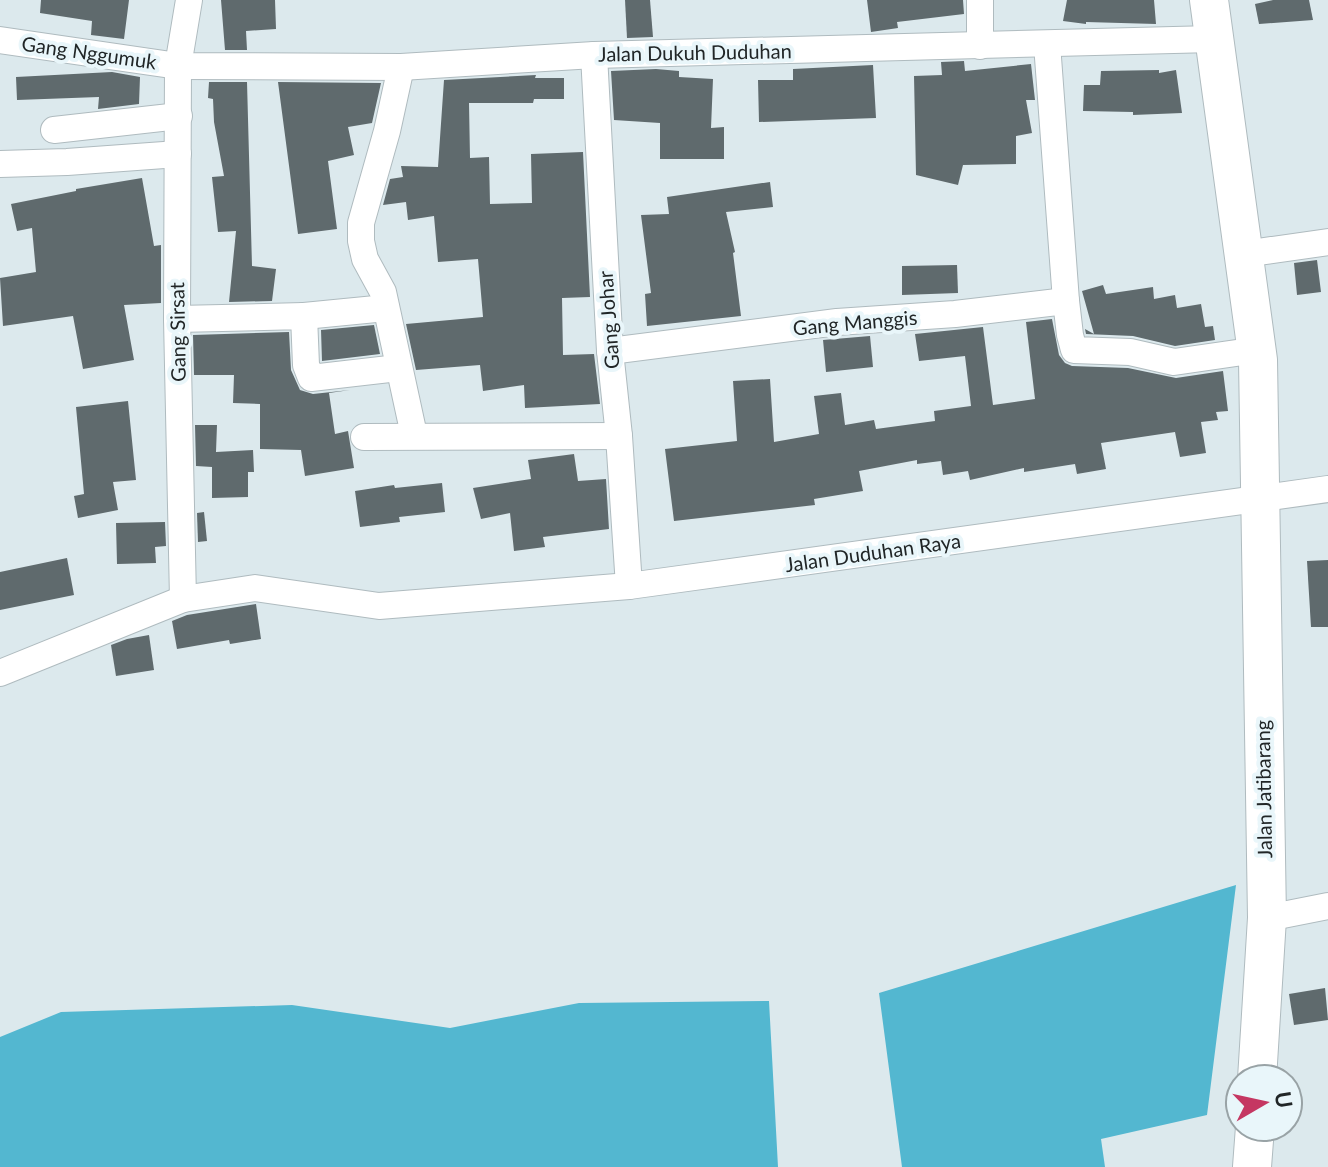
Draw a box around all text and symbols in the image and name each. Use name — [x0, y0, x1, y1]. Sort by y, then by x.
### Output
street label: Gang Nggumuk — [20, 31, 159, 73]
street label: Jalan Dukuh Duduhan — [598, 38, 792, 66]
street label: Gang Johar — [593, 269, 623, 370]
street label: Gang Sirsat — [164, 282, 190, 382]
street label: Gang Manggis — [792, 305, 918, 339]
street label: Jalan Duduhan Raya — [784, 528, 962, 576]
street label: Jalan Jatibarang — [1250, 720, 1276, 858]
north arrow — [1224, 1063, 1304, 1143]
text: U — [1270, 1090, 1299, 1110]

